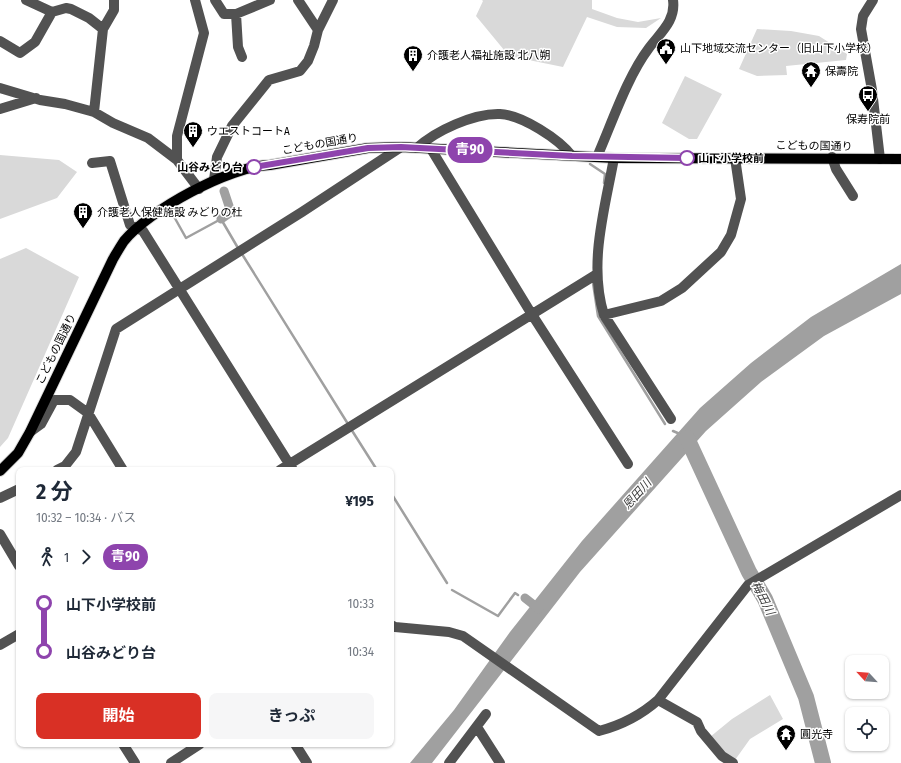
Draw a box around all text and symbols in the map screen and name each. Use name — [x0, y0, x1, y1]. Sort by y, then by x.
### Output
public building icon: 山下地域交流センター（旧山下小学校） — [655, 37, 677, 65]
place label: 山下地域交流センター（旧山下小学校） — [680, 42, 878, 55]
building icon: 介護老人福祉施設 北八朔 — [402, 44, 424, 72]
place label: 介護老人福祉施設 北八朔 — [427, 49, 551, 62]
temple icon: 保壽院 — [800, 60, 822, 88]
place label: 保壽院 — [825, 65, 858, 78]
bus stop icon: 保寿院前 — [857, 84, 879, 112]
place label: 保寿院前 — [846, 113, 890, 126]
building icon: ウエストコートA — [182, 120, 204, 148]
place label: ウエストコートA — [207, 125, 290, 138]
street label: こどもの国通り — [281, 131, 359, 157]
line badge: 青90 — [447, 137, 493, 163]
street label: こどもの国通り — [775, 139, 853, 153]
text: 青90 — [456, 141, 484, 158]
marker: 山下小学校前 — [679, 150, 695, 166]
place label: 山下小学校前 — [698, 152, 764, 165]
marker: 山谷みどり台 — [246, 159, 262, 175]
place label: 山谷みどり台 — [177, 161, 243, 174]
building icon: 介護老人保健施設 みどりの杜 — [72, 201, 94, 229]
place label: 介護老人保健施設 みどりの杜 — [97, 206, 243, 219]
street label: こどもの国通り — [33, 312, 79, 386]
water label: 恩田川 — [620, 474, 656, 512]
text: 2 分 — [36, 478, 73, 505]
text: ¥195 — [345, 492, 374, 510]
text: 10:32 – 10:34 · バス — [36, 510, 136, 525]
icon: walk — [36, 546, 58, 568]
icon: forward — [75, 546, 97, 568]
text: 青90 — [111, 548, 140, 565]
text: 1 — [64, 550, 69, 565]
water label: 梅田川 — [749, 579, 778, 619]
text: 山下小学校前 — [66, 596, 156, 614]
text: 10:33 — [348, 596, 374, 611]
text: 山谷みどり台 — [66, 644, 156, 662]
text: 10:34 — [347, 644, 374, 659]
north arrow — [845, 655, 889, 699]
map controls — [845, 655, 889, 751]
button: 開始 — [36, 693, 201, 739]
button: きっぷ — [209, 693, 374, 739]
button: locate — [845, 707, 889, 751]
temple icon: 圓光寺 — [775, 723, 797, 751]
place label: 圓光寺 — [800, 728, 833, 741]

